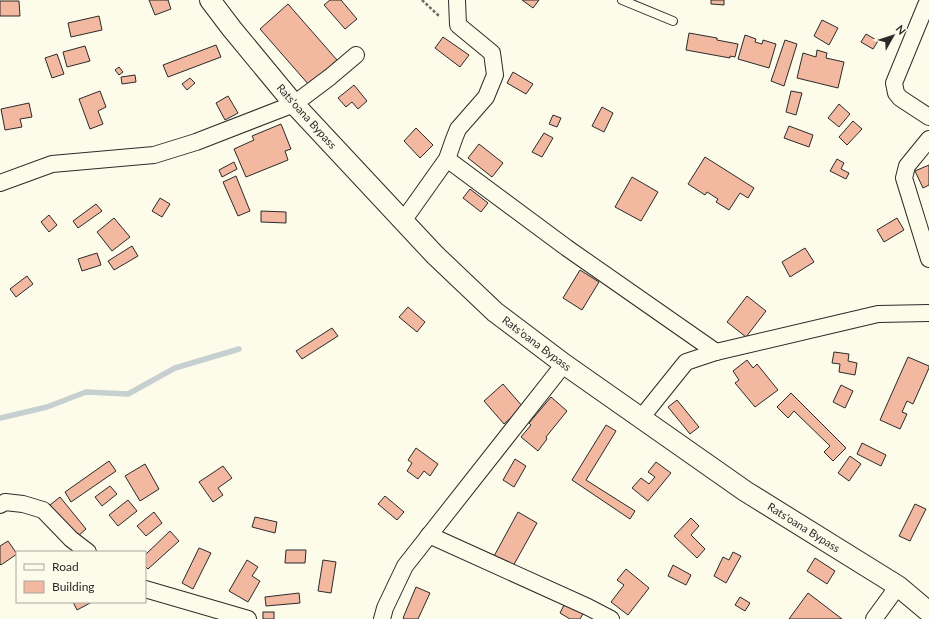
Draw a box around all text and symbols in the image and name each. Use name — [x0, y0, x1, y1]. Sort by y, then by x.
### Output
north arrow — [873, 16, 913, 56]
text: N — [893, 22, 909, 37]
street label: Rats'oana Bypass — [274, 81, 340, 151]
street label: Rats'oana Bypass — [500, 313, 574, 373]
street label: Rats'oana Bypass — [765, 500, 843, 555]
legend — [16, 551, 146, 603]
text: Road — [52, 559, 79, 574]
text: Building — [52, 579, 95, 594]

